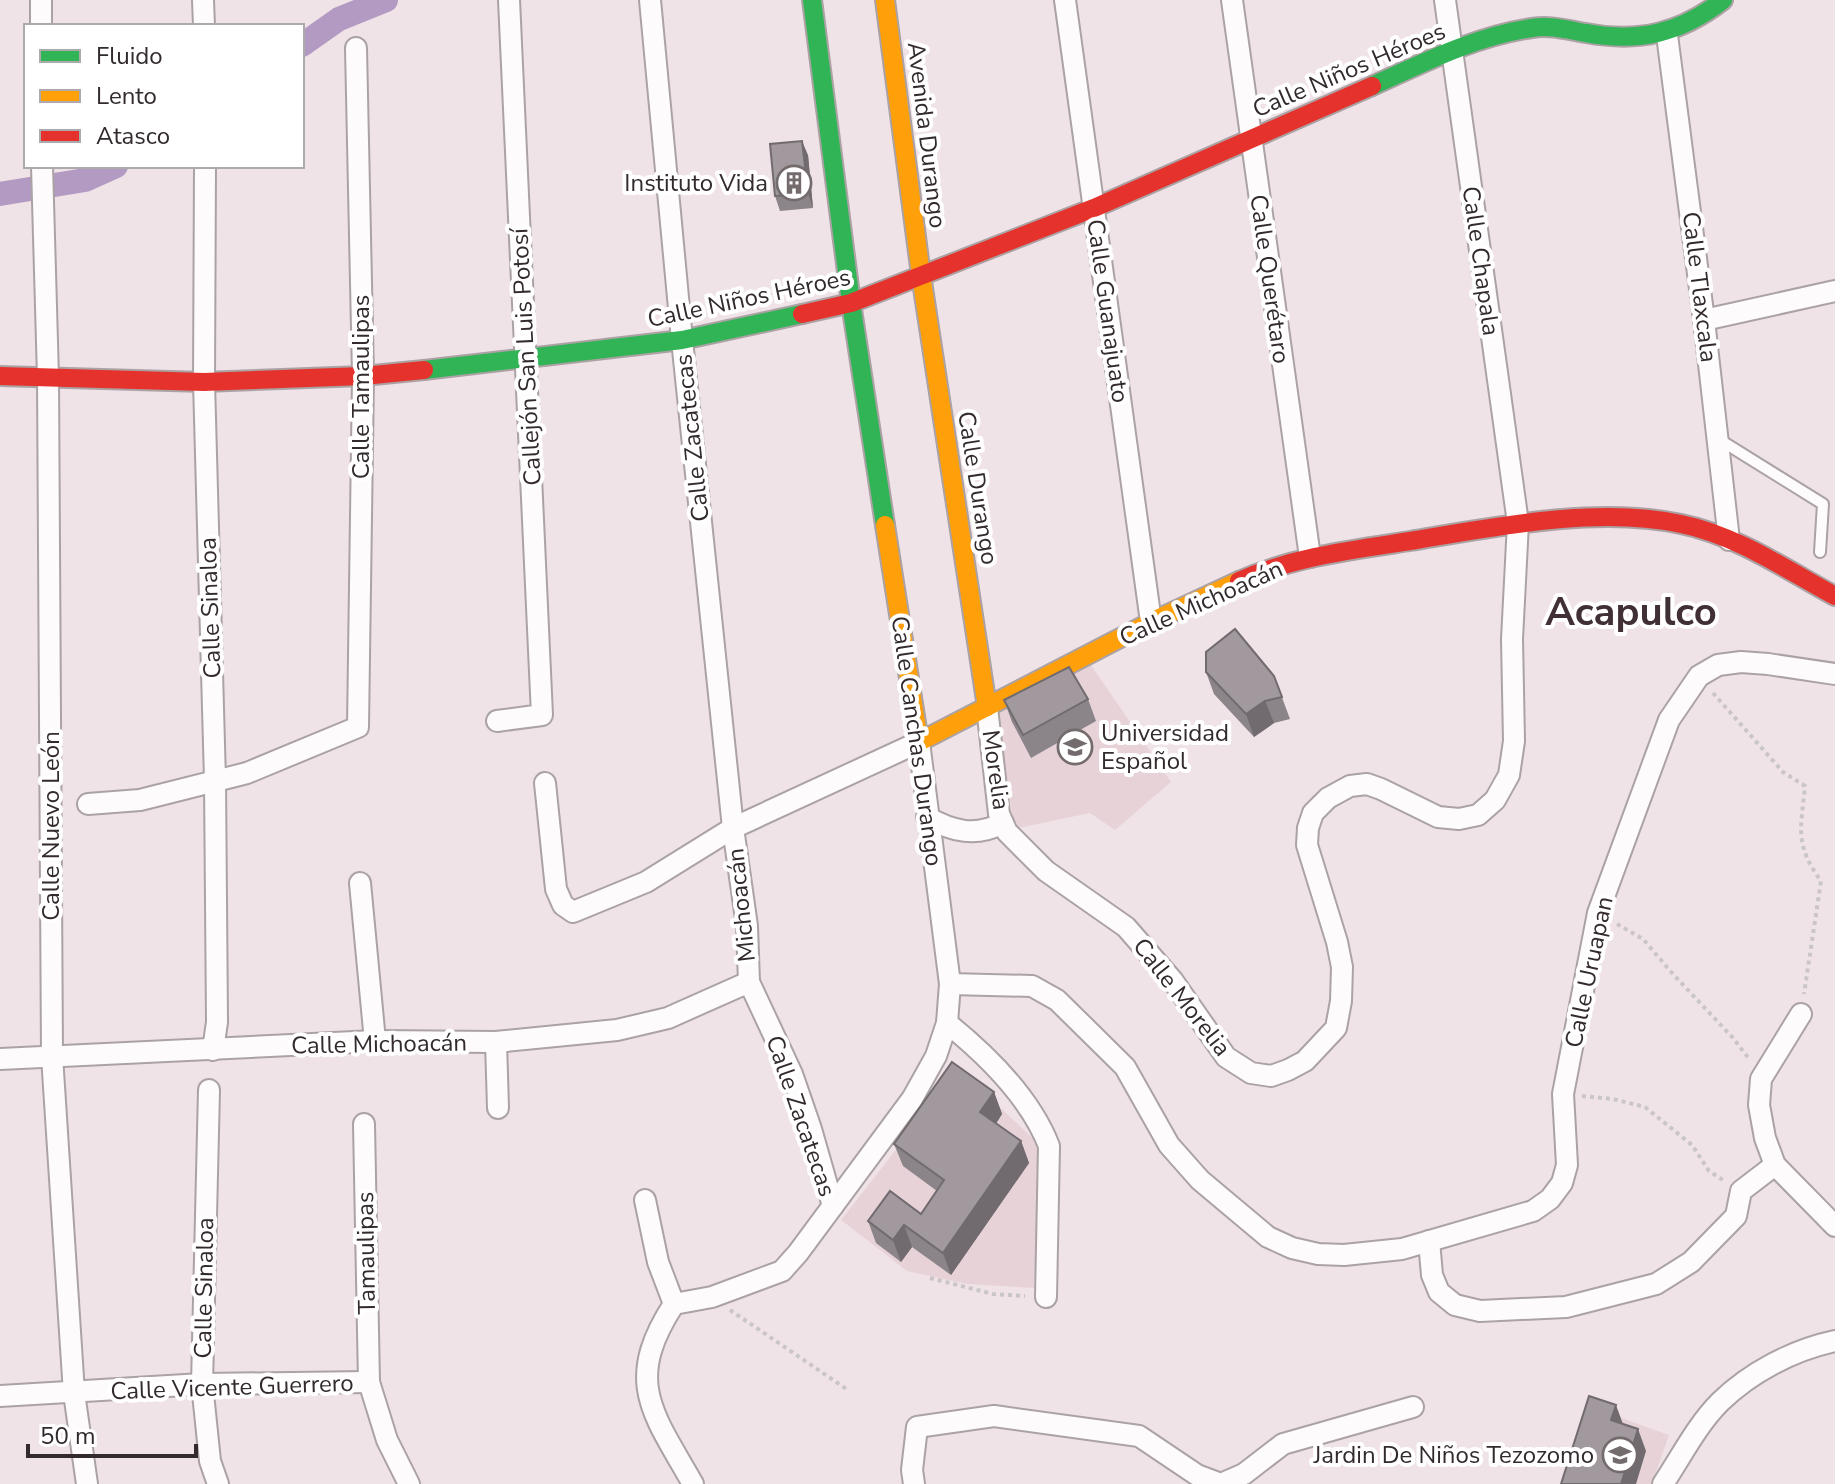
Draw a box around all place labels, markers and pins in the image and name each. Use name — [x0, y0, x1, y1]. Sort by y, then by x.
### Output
building icon: Instituto Vida — [775, 164, 813, 202]
place label: Instituto Vida — [624, 167, 768, 199]
place label: Universidad Español — [1101, 717, 1229, 777]
school or university icon: Universidad Español — [1056, 728, 1094, 766]
school or university icon: Jardin De Niños Tezozomo — [1601, 1436, 1639, 1474]
place label: Jardin De Niños Tezozomo — [1312, 1439, 1594, 1471]

